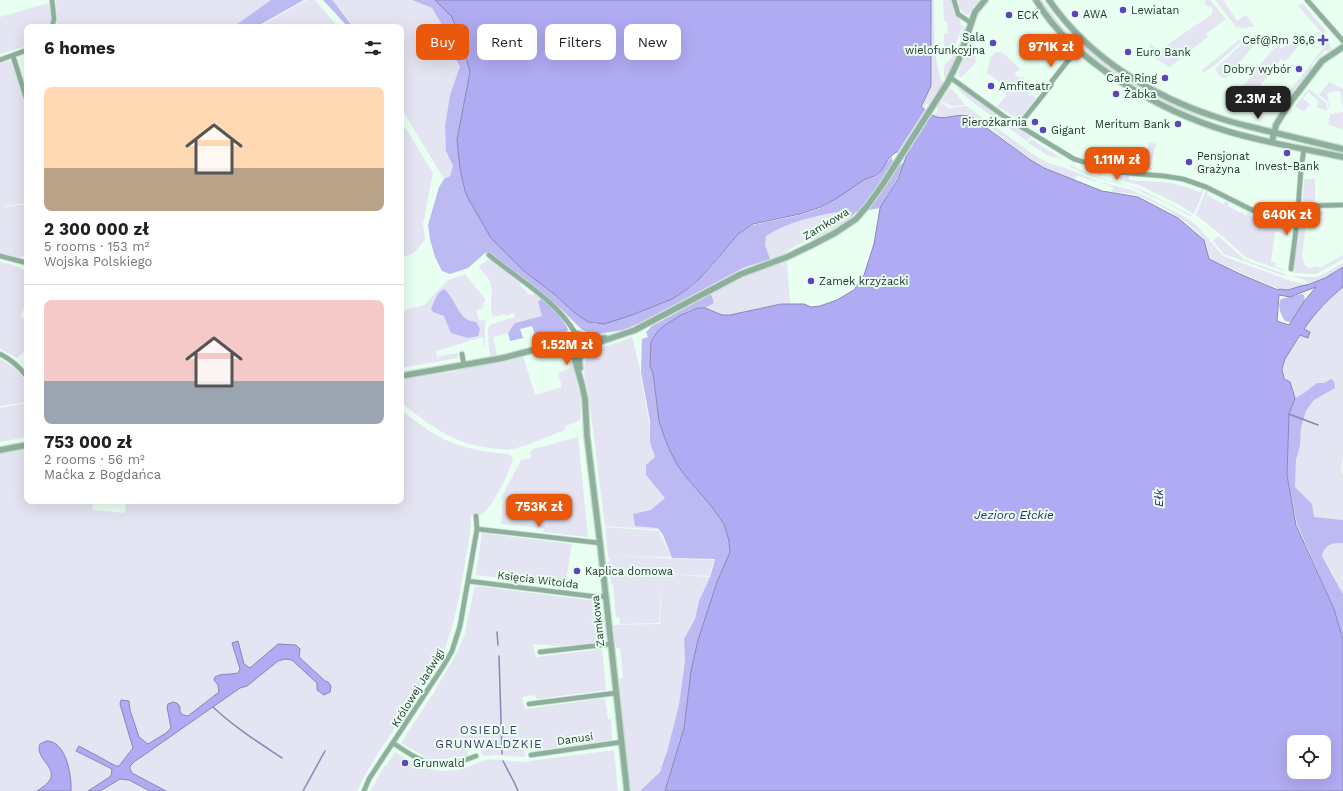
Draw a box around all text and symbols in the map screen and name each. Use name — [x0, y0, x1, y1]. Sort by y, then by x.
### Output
place label: Lewiatan — [1131, 4, 1179, 17]
marker: Lewiatan — [1118, 5, 1128, 15]
place label: AWA — [1083, 8, 1107, 21]
place label: ECK — [1017, 9, 1039, 22]
marker: AWA — [1070, 9, 1080, 19]
marker: ECK — [1004, 10, 1014, 20]
chip: Buy — [416, 24, 469, 60]
chip: Rent — [477, 24, 537, 60]
chip: Filters — [545, 24, 616, 60]
chip: New — [624, 24, 681, 60]
place label: Sala wielofunkcyjna — [905, 31, 985, 57]
pin: 971K zł — [1014, 34, 1088, 68]
place label: Cef@Rm 36,6 — [1242, 34, 1315, 47]
marker: Cef@Rm 36,6 — [1318, 35, 1328, 45]
icon: filters — [362, 37, 384, 59]
text: 6 homes — [44, 38, 115, 58]
marker: Sala wielofunkcyjna — [988, 38, 998, 48]
text: 971K zł — [1028, 39, 1074, 54]
place label: Euro Bank — [1136, 46, 1191, 59]
marker: Euro Bank — [1123, 47, 1133, 57]
place label: Dobry wybór — [1223, 63, 1292, 76]
marker: Dobry wybór — [1294, 64, 1304, 74]
place label: Cafe Ring — [1106, 72, 1157, 85]
marker: Cafe Ring — [1160, 73, 1170, 83]
place label: Amfiteatr — [999, 80, 1050, 93]
marker: Amfiteatr — [986, 81, 996, 91]
pin: 2.3M zł — [1221, 86, 1295, 120]
place label: Żabka — [1124, 87, 1156, 101]
marker: Żabka — [1111, 89, 1121, 99]
text: 2.3M zł — [1235, 91, 1281, 106]
icon: home — [178, 113, 250, 185]
place label: Pierożkarnia — [962, 116, 1027, 129]
marker: Pierożkarnia — [1030, 117, 1040, 127]
place label: Meritum Bank — [1095, 118, 1170, 131]
marker: Meritum Bank — [1173, 119, 1183, 129]
place label: Gigant — [1051, 124, 1086, 137]
marker: Gigant — [1038, 125, 1048, 135]
pin: 1.11M zł — [1076, 147, 1158, 181]
marker: Invest-Bank — [1282, 148, 1292, 158]
place label: Pensjonat Grażyna — [1197, 150, 1250, 176]
text: 1.11M zł — [1094, 152, 1140, 167]
marker: Pensjonat Grażyna — [1184, 157, 1194, 167]
place label: Invest-Bank — [1255, 160, 1319, 173]
pin: 640K zł — [1250, 202, 1324, 236]
street label: Zamkowa — [801, 205, 851, 243]
text: 640K zł — [1262, 207, 1312, 222]
text: 2 300 000 zł — [44, 219, 149, 239]
text: 5 rooms · 153 m² — [44, 239, 149, 254]
text: Wojska Polskiego — [44, 254, 152, 269]
place label: Zamek krzyżacki — [819, 275, 909, 288]
marker: Zamek krzyżacki — [806, 276, 816, 286]
icon: home — [178, 326, 250, 398]
pin: 1.52M zł — [526, 332, 608, 366]
text: 1.52M zł — [541, 337, 593, 352]
text: 753 000 zł — [44, 432, 132, 452]
text: 2 rooms · 56 m² — [44, 452, 145, 467]
text: Maćka z Bogdańca — [44, 467, 161, 482]
water label: Ełk — [1152, 489, 1166, 507]
pin: 753K zł — [502, 494, 576, 528]
text: 753K zł — [515, 499, 563, 514]
water label: Jezioro Ełckie — [974, 508, 1054, 522]
place label: Kaplica domowa — [585, 565, 673, 578]
marker: Kaplica domowa — [572, 566, 582, 576]
street label: Księcia Witolda — [497, 569, 579, 591]
street label: Zamkowa — [589, 595, 607, 647]
street label: Królowej Jadwigi — [389, 646, 447, 730]
district label: OSIEDLE GRUNWALDZKIE — [435, 723, 543, 751]
street label: Danusi — [556, 730, 594, 748]
map controls — [1287, 735, 1331, 779]
button: locate — [1287, 735, 1331, 779]
place label: Grunwald — [413, 757, 465, 770]
marker: Grunwald — [400, 758, 410, 768]

